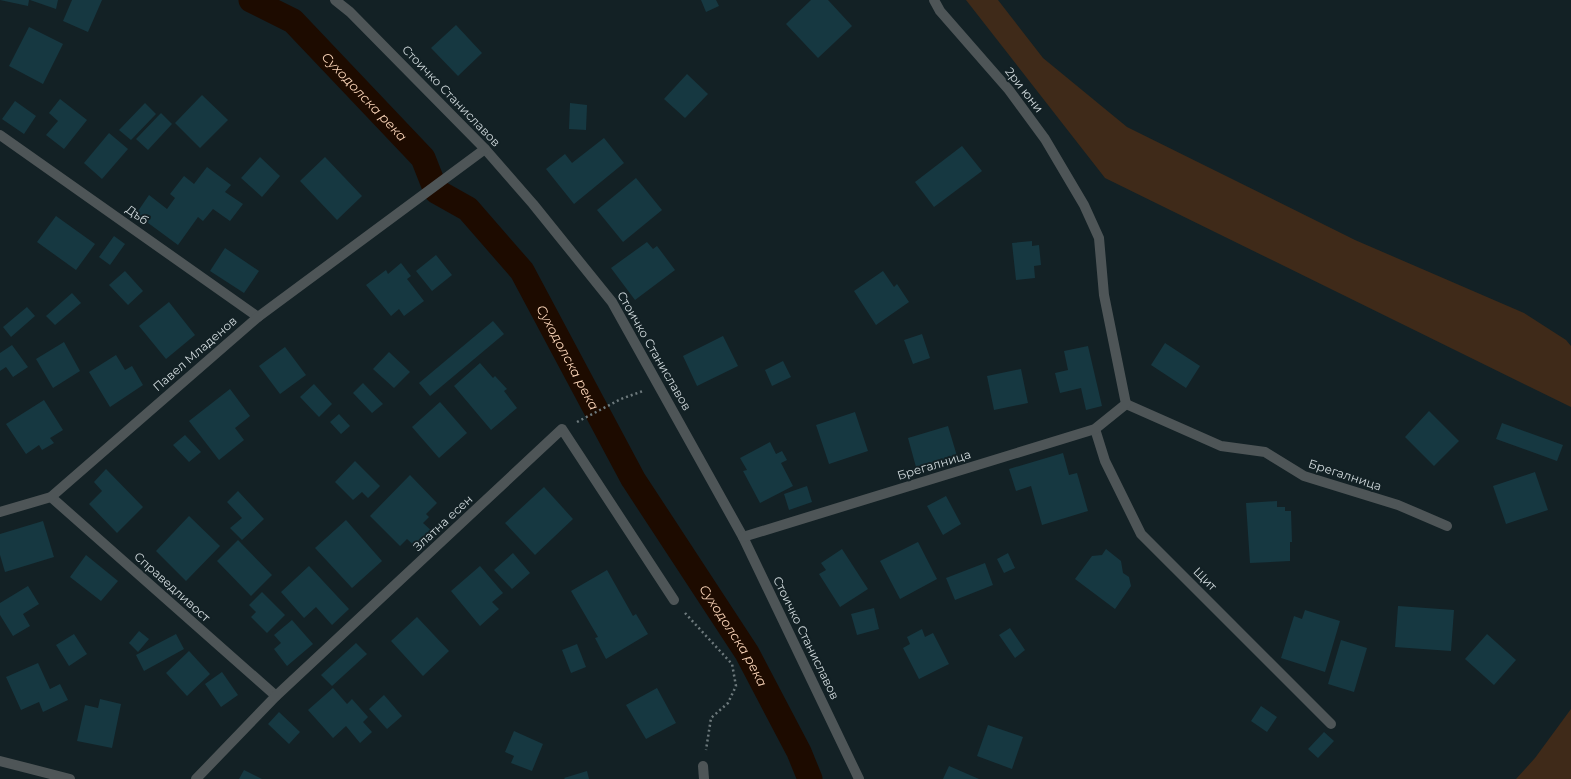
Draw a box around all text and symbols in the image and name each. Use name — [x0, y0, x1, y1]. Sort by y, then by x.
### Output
street label: Стоичко Станиславов — [399, 42, 504, 149]
water label: Суходолска река — [319, 49, 411, 144]
street label: 2ри юни — [1002, 64, 1047, 115]
street label: Дъб — [123, 201, 152, 228]
street label: Стоичко Станиславов — [614, 288, 695, 413]
water label: Суходолска река — [533, 302, 603, 413]
street label: Павел Младенов — [150, 313, 240, 394]
street label: Брегалница — [895, 446, 972, 483]
street label: Брегалница — [1307, 456, 1384, 493]
street label: Златна есен — [410, 491, 475, 554]
street label: Справедливост — [131, 548, 214, 625]
street label: Щит — [1190, 564, 1221, 594]
street label: Стоичко Станиславов — [770, 574, 843, 702]
water label: Суходолска река — [696, 581, 771, 689]

